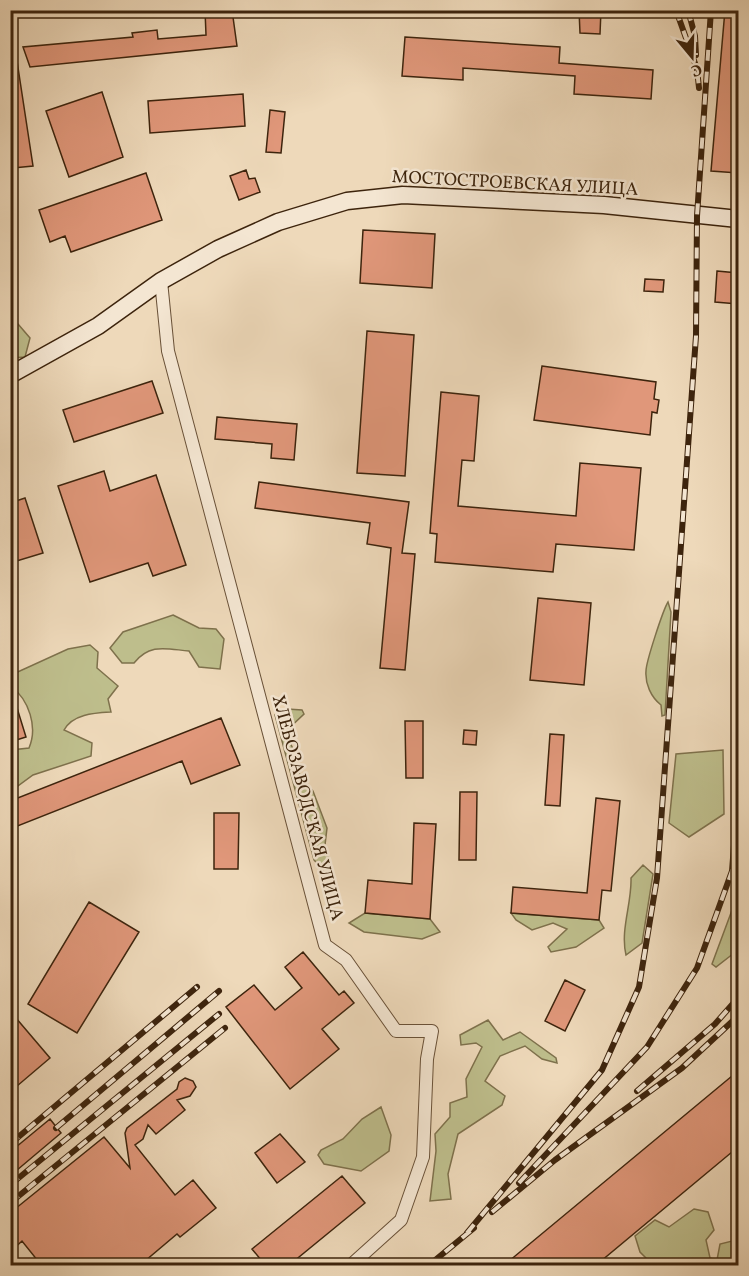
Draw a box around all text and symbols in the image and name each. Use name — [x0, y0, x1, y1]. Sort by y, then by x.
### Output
north arrow — [662, 27, 722, 87]
text: С — [688, 57, 705, 81]
street label: МОСТОСТРОЕВСКАЯ УЛИЦА — [391, 165, 639, 203]
street label: ХЛЕБОЗАВОДСКАЯ УЛИЦА — [265, 692, 349, 924]

